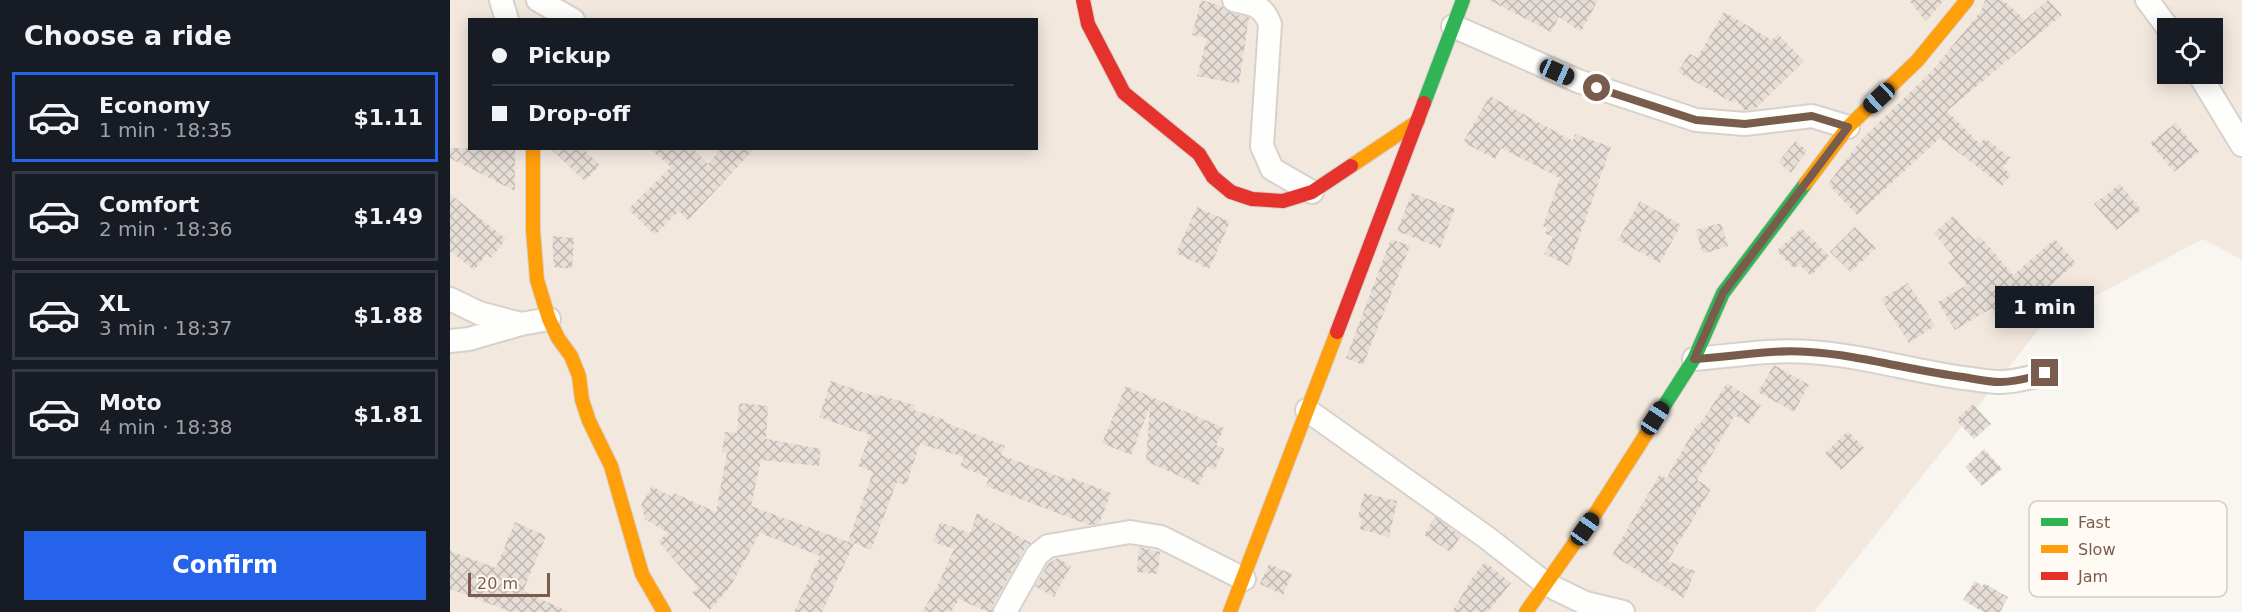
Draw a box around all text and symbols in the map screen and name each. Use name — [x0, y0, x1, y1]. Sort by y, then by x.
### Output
map controls — [2157, 18, 2223, 84]
button: locate — [2157, 18, 2223, 84]
text: Choose a ride — [24, 20, 232, 51]
text: Pickup — [528, 43, 611, 68]
car — [1537, 56, 1577, 88]
route start — [1583, 74, 1610, 101]
car — [1860, 79, 1898, 117]
icon: car — [27, 90, 81, 144]
text: Economy — [99, 93, 210, 118]
text: Drop-off — [528, 101, 630, 126]
text: $1.11 — [353, 105, 423, 130]
text: 1 min · 18:35 — [99, 118, 233, 142]
icon: car — [27, 189, 81, 243]
text: Comfort — [99, 192, 199, 217]
text: $1.49 — [353, 204, 423, 229]
text: 2 min · 18:36 — [99, 217, 233, 241]
callout: 1 min — [1996, 286, 2094, 328]
icon: car — [27, 288, 81, 342]
text: XL — [99, 291, 130, 316]
text: 1 min — [2013, 295, 2076, 319]
text: $1.88 — [353, 303, 423, 328]
text: 3 min · 18:37 — [99, 316, 233, 340]
route end — [2031, 359, 2058, 386]
icon: car — [27, 387, 81, 441]
text: Moto — [99, 390, 162, 415]
car — [1638, 398, 1672, 438]
text: $1.81 — [353, 402, 423, 427]
text: 4 min · 18:38 — [99, 415, 233, 439]
legend — [2029, 501, 2227, 597]
car — [1567, 509, 1603, 549]
text: Fast — [2078, 513, 2110, 532]
button: Confirm — [24, 531, 426, 600]
text: Slow — [2078, 540, 2115, 559]
text: Jam — [2077, 567, 2108, 586]
scale bar — [468, 570, 550, 598]
text: 20 m — [477, 574, 518, 593]

